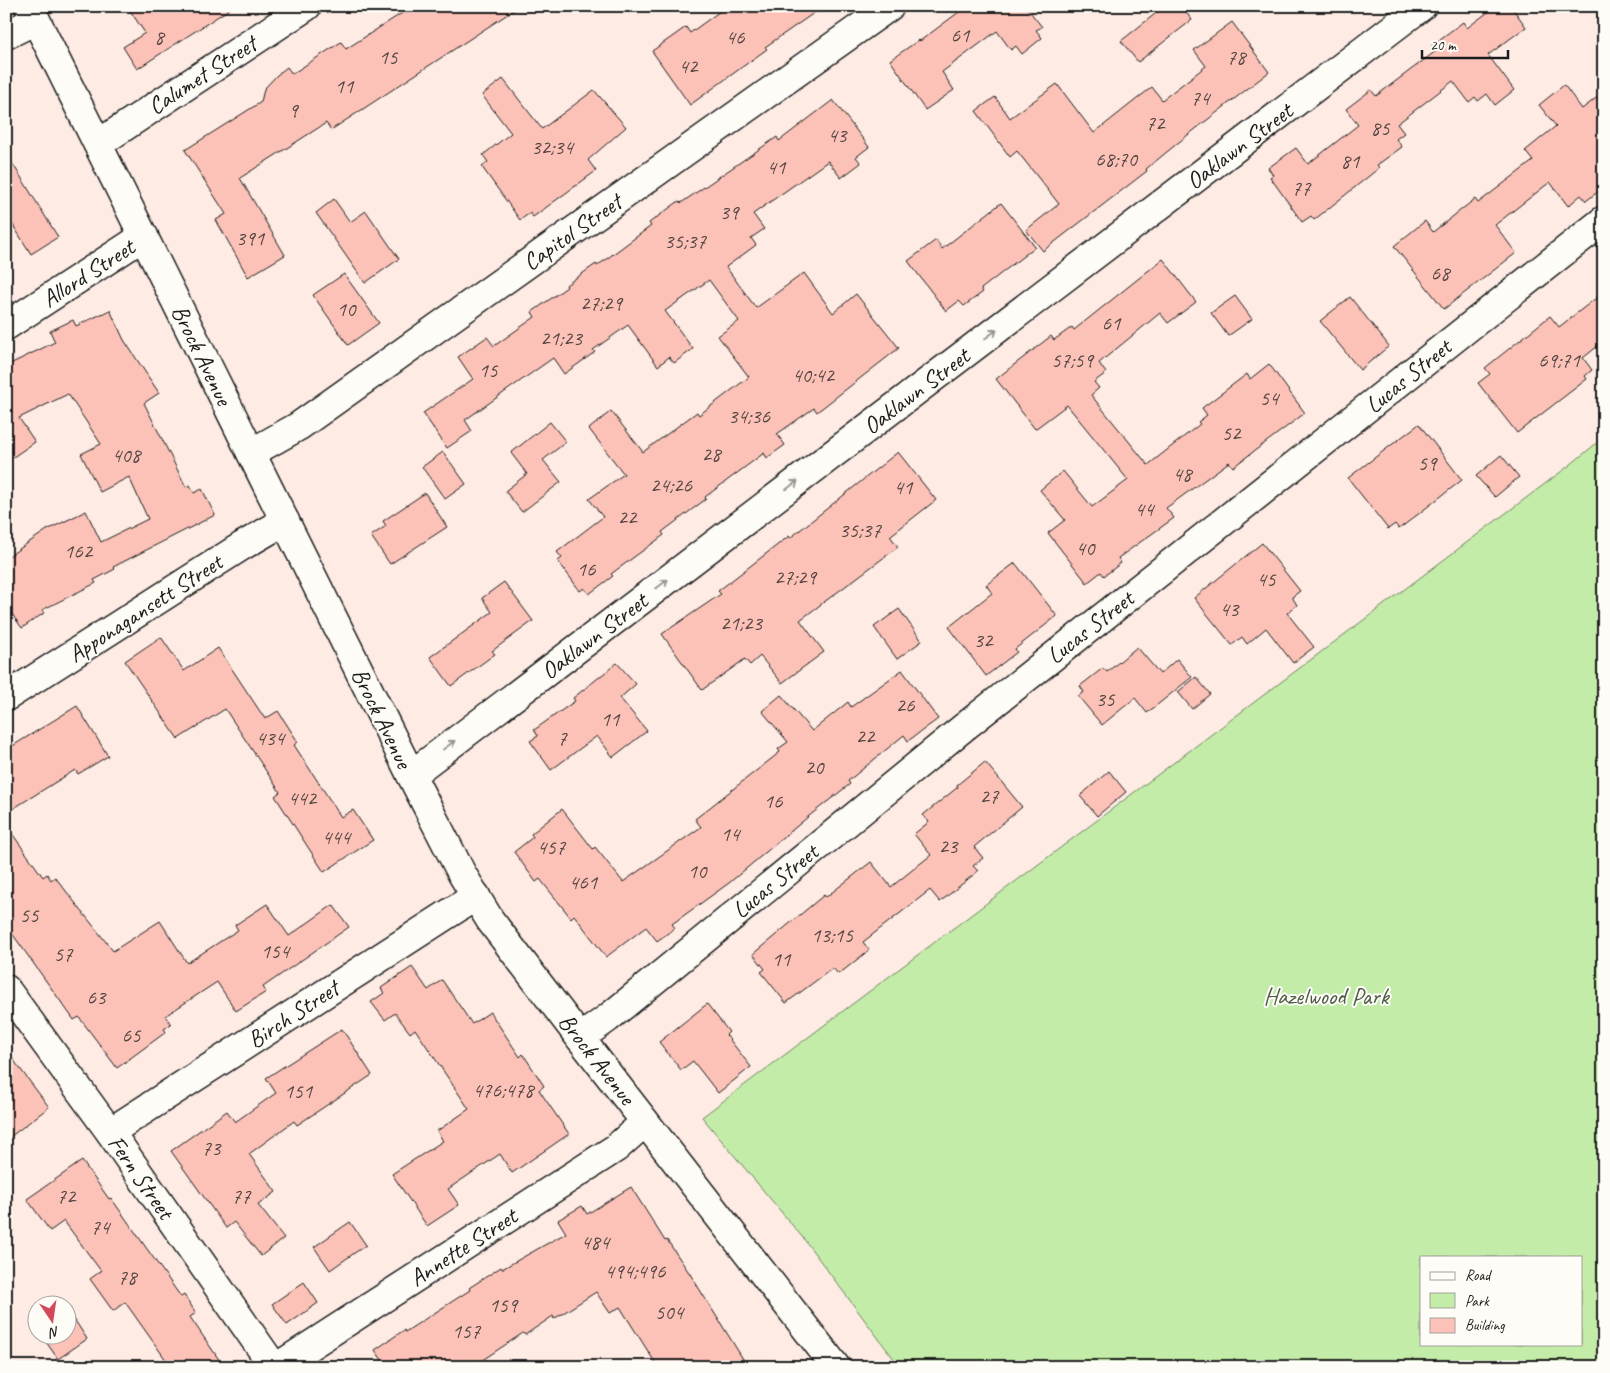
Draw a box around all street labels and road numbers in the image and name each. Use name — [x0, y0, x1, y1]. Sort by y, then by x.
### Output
street label: Calumet Street — [142, 27, 264, 121]
street label: Oaklawn Street — [1180, 95, 1300, 196]
street label: Capitol Street — [517, 185, 630, 277]
street label: Allord Street — [36, 231, 142, 314]
street label: Brock Avenue — [165, 300, 240, 412]
street label: Lucas Street — [1359, 331, 1459, 420]
street label: Oaklawn Street — [857, 340, 977, 441]
street label: Apponagansett Street — [62, 546, 229, 669]
street label: Lucas Street — [1041, 582, 1141, 670]
street label: Oaklawn Street — [535, 585, 655, 686]
street label: Brock Avenue — [345, 663, 420, 775]
street label: Lucas Street — [726, 836, 826, 925]
street label: Birch Street — [242, 972, 347, 1055]
street label: Brock Avenue — [552, 1007, 643, 1112]
street label: Fern Street — [101, 1129, 182, 1226]
street label: Annette Street — [403, 1200, 524, 1293]

